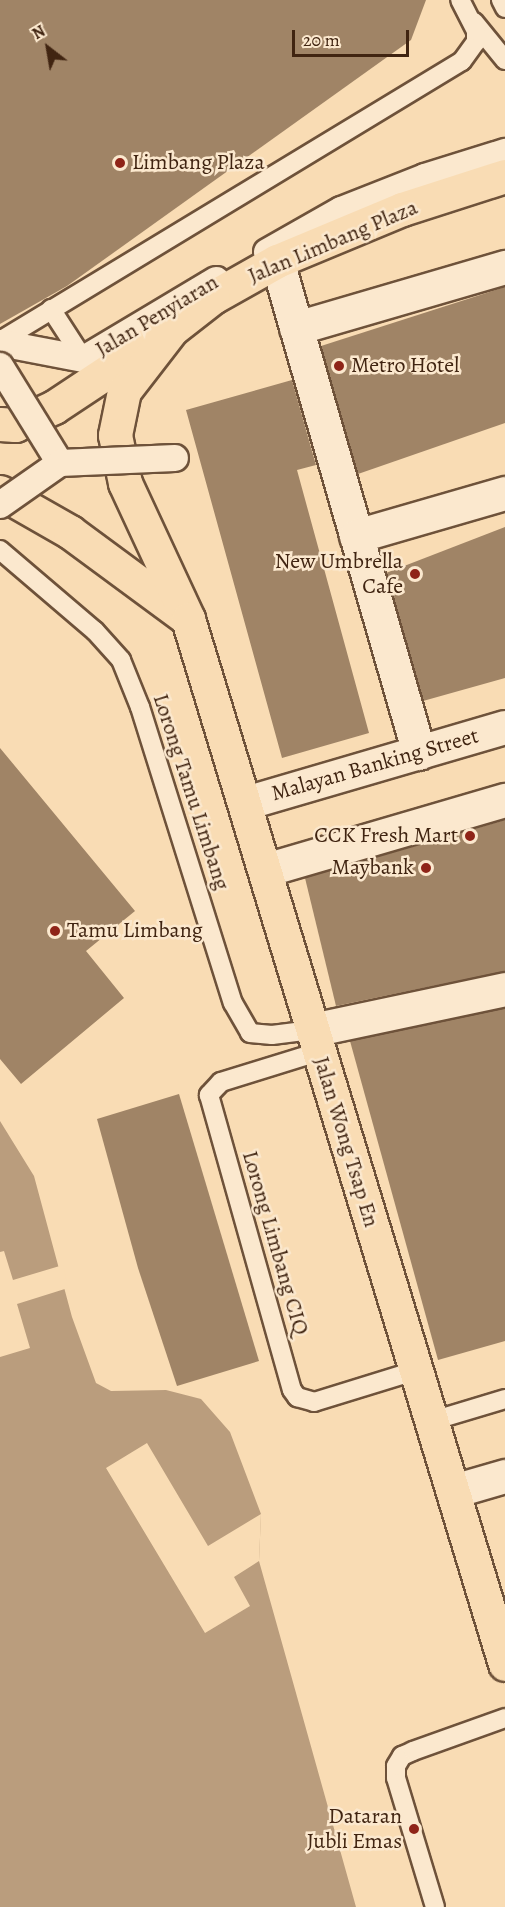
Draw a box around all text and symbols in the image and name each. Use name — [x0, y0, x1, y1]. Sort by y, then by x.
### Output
north arrow — [18, 18, 78, 78]
scale bar — [295, 18, 412, 56]
text: N — [28, 20, 49, 45]
text: 20 m — [303, 28, 340, 52]
place label: Limbang Plaza — [132, 150, 265, 176]
marker: Limbang Plaza — [113, 156, 127, 170]
street label: Jalan Limbang Plaza — [244, 194, 422, 290]
street label: Jalan Penyiaran — [91, 269, 223, 363]
place label: Metro Hotel — [351, 353, 459, 379]
marker: Metro Hotel — [332, 359, 346, 373]
place label: New Umbrella Cafe — [275, 548, 403, 600]
marker: New Umbrella Cafe — [408, 567, 422, 581]
street label: Lorong Tamu Limbang — [147, 691, 235, 893]
street label: Malayan Banking Street — [268, 723, 482, 807]
place label: CCK Fresh Mart — [314, 823, 458, 849]
marker: CCK Fresh Mart — [463, 829, 477, 843]
place label: Maybank — [332, 855, 414, 881]
marker: Maybank — [419, 861, 433, 875]
place label: Tamu Limbang — [67, 918, 203, 944]
marker: Tamu Limbang — [48, 924, 62, 938]
street label: Jalan Wong Tsap En — [308, 1054, 384, 1230]
street label: Lorong Limbang CIQ — [236, 1148, 314, 1338]
place label: Dataran Jubli Emas — [307, 1803, 402, 1855]
marker: Dataran Jubli Emas — [407, 1822, 421, 1836]

